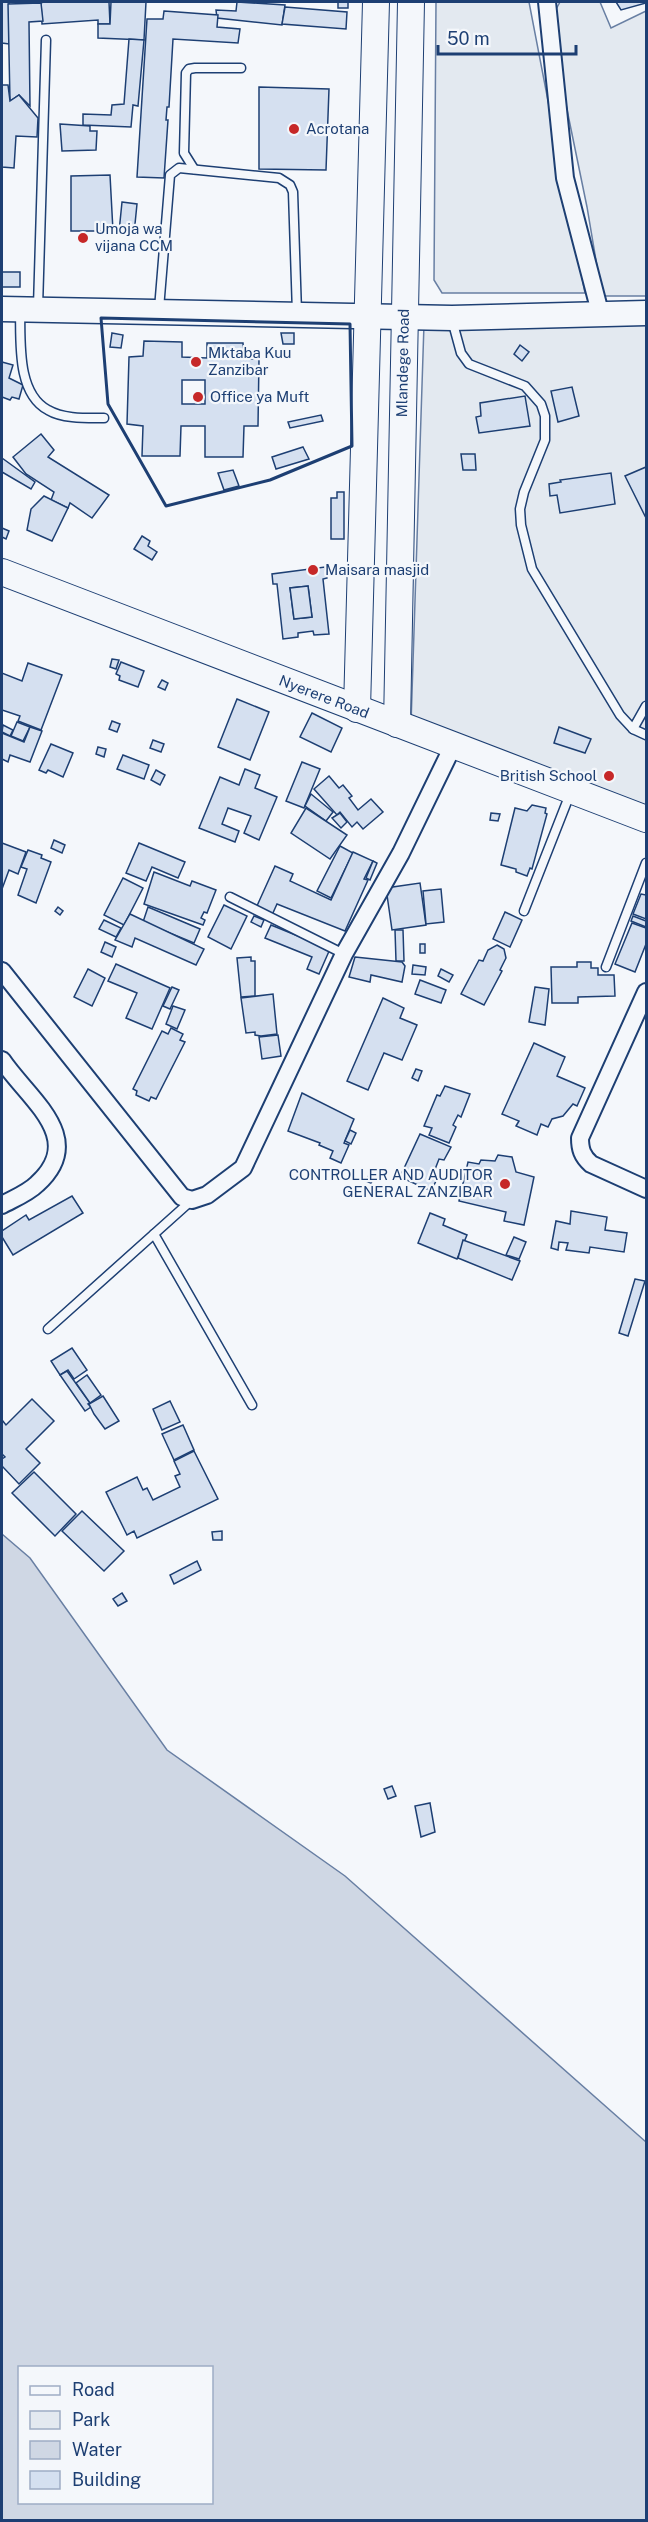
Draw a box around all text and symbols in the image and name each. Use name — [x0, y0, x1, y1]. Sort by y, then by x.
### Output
scale bar — [438, 18, 576, 56]
text: 50 m — [447, 28, 490, 49]
place label: Acrotana — [306, 120, 369, 137]
marker: Acrotana — [287, 122, 301, 136]
place label: Umoja wa vijana CCM — [95, 220, 173, 254]
marker: Umoja wa vijana CCM — [76, 231, 90, 245]
street label: Mlandege Road — [393, 308, 412, 418]
place label: Mktaba Kuu Zanzibar — [208, 344, 292, 378]
marker: Mktaba Kuu Zanzibar — [189, 355, 203, 369]
place label: Office ya Muft — [210, 388, 309, 405]
marker: Office ya Muft — [191, 390, 205, 404]
place label: Maisara masjid — [325, 561, 429, 578]
marker: Maisara masjid — [306, 563, 320, 577]
street label: Nyerere Road — [277, 672, 372, 722]
place label: British School — [500, 767, 597, 784]
marker: British School — [602, 769, 616, 783]
place label: CONTROLLER AND AUDITOR GENERAL ZANZIBAR — [289, 1166, 493, 1200]
marker: CONTROLLER AND AUDITOR GENERAL ZANZIBAR — [498, 1177, 512, 1191]
legend — [18, 2366, 213, 2504]
text: Road — [72, 2379, 115, 2400]
text: Park — [72, 2409, 110, 2430]
text: Water — [72, 2439, 122, 2460]
text: Building — [72, 2469, 141, 2490]

